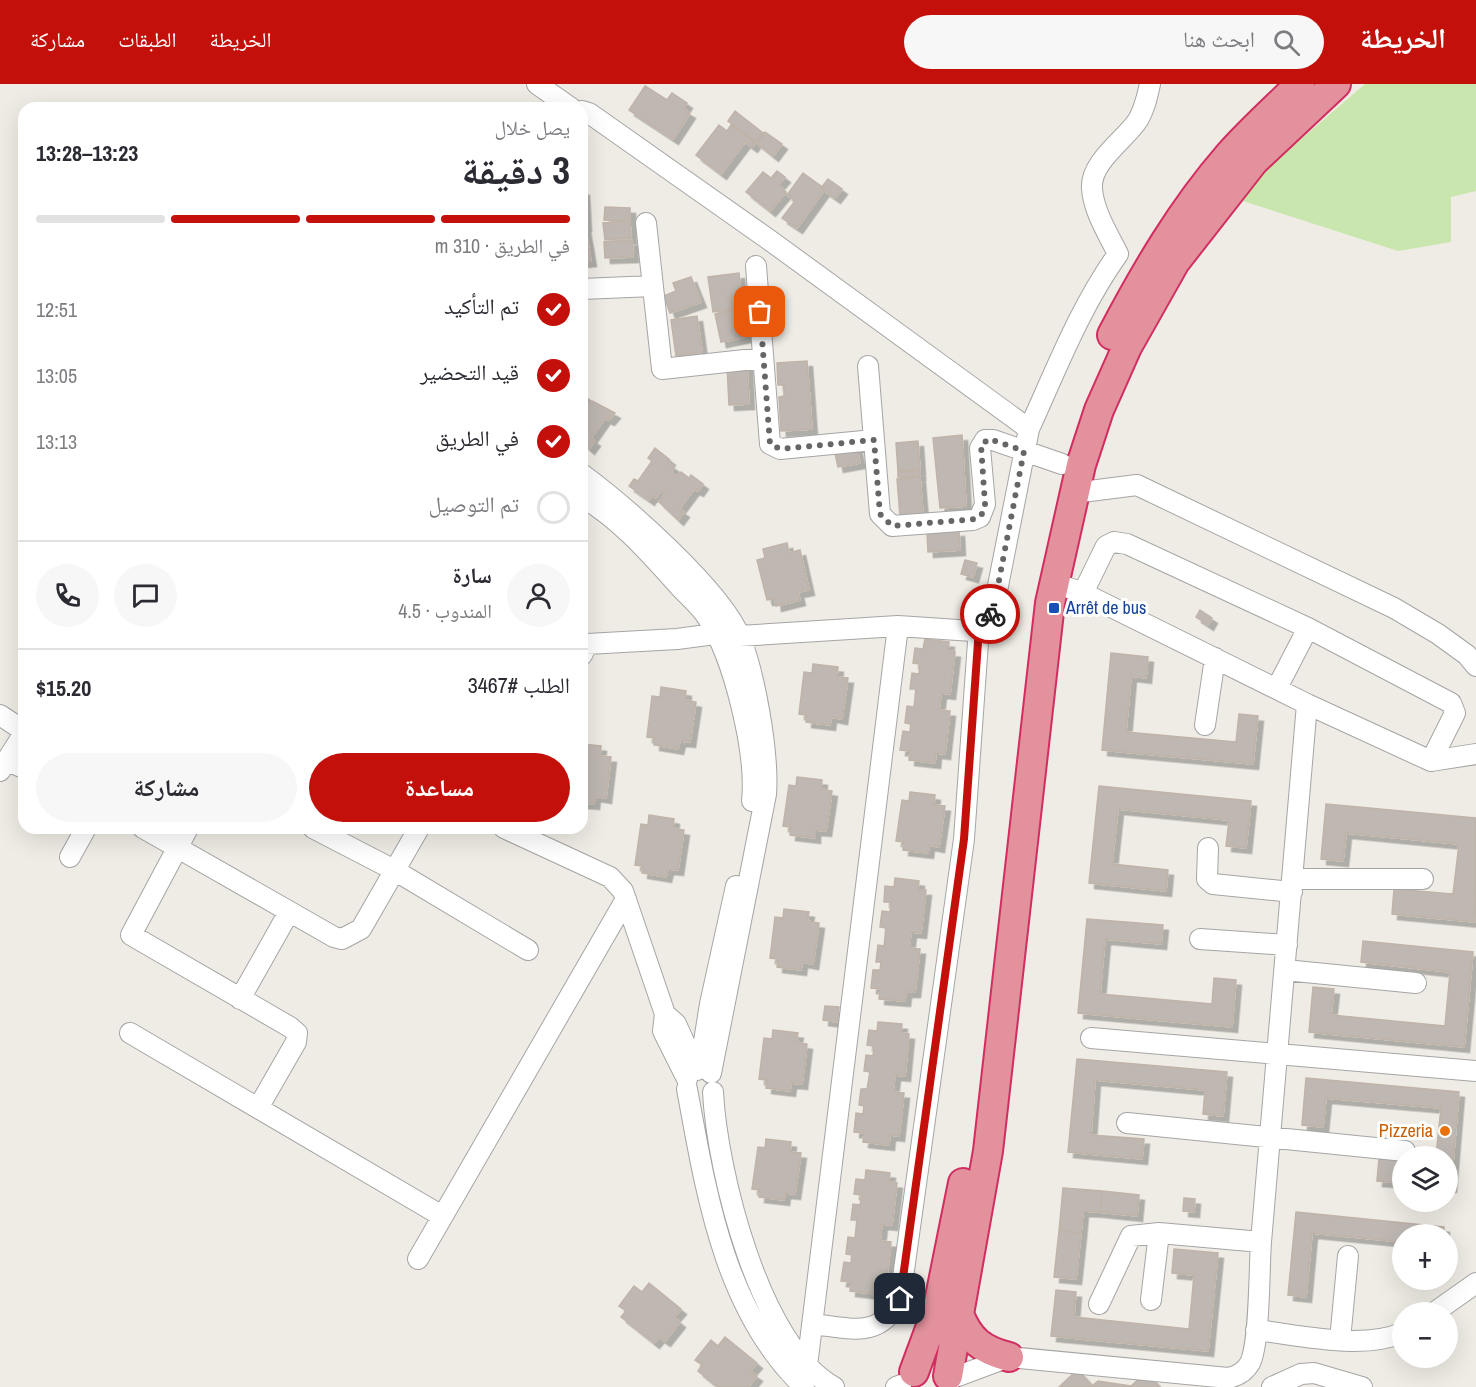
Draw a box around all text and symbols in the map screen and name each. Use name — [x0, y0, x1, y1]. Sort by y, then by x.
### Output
search box — [904, 15, 1324, 69]
text: الخريطة — [1360, 19, 1446, 57]
text: ابحث هنا — [1183, 24, 1255, 54]
text: مشاركة — [30, 25, 85, 54]
text: الطبقات — [118, 25, 177, 54]
text: الخريطة — [210, 25, 271, 54]
icon: search — [1270, 26, 1303, 59]
text: يصل خلال — [494, 114, 570, 141]
text: 13:23–13:28 — [36, 138, 138, 168]
text: 3 دقيقة — [461, 144, 570, 196]
text: في الطريق · 310 m — [435, 232, 570, 259]
pin — [734, 286, 785, 337]
text: تم التأكيد — [444, 291, 519, 321]
icon: check — [537, 293, 570, 326]
icon: bag — [743, 295, 776, 328]
text: 12:51 — [36, 296, 77, 323]
text: قيد التحضير — [420, 357, 519, 387]
icon: check — [537, 359, 570, 392]
text: 13:05 — [36, 362, 77, 389]
text: في الطريق — [435, 423, 519, 453]
icon: check — [537, 425, 570, 458]
text: 13:13 — [36, 428, 77, 455]
text: تم التوصيل — [428, 489, 519, 519]
text: سارة — [453, 560, 492, 590]
button: phone — [36, 564, 99, 627]
button: chat — [114, 564, 177, 627]
button: person — [507, 564, 570, 627]
courier — [960, 584, 1020, 644]
place label: Arrêt de bus — [1065, 595, 1146, 620]
text: المندوب · 4.5 — [398, 597, 492, 624]
icon: bike — [974, 598, 1007, 631]
marker: Arrêt de bus — [1047, 601, 1061, 615]
text: الطلب #3467 — [468, 670, 570, 700]
text: $15.20 — [36, 673, 91, 703]
button: مشاركة — [36, 753, 297, 822]
button: مساعدة — [309, 753, 570, 822]
place label: Pizzeria — [1379, 1118, 1433, 1143]
marker: Pizzeria — [1438, 1124, 1452, 1138]
map controls — [1392, 1146, 1458, 1368]
button: layers — [1392, 1146, 1458, 1212]
button: + — [1392, 1224, 1458, 1290]
pin — [874, 1273, 925, 1324]
icon: home — [883, 1282, 916, 1315]
button: − — [1392, 1302, 1458, 1368]

